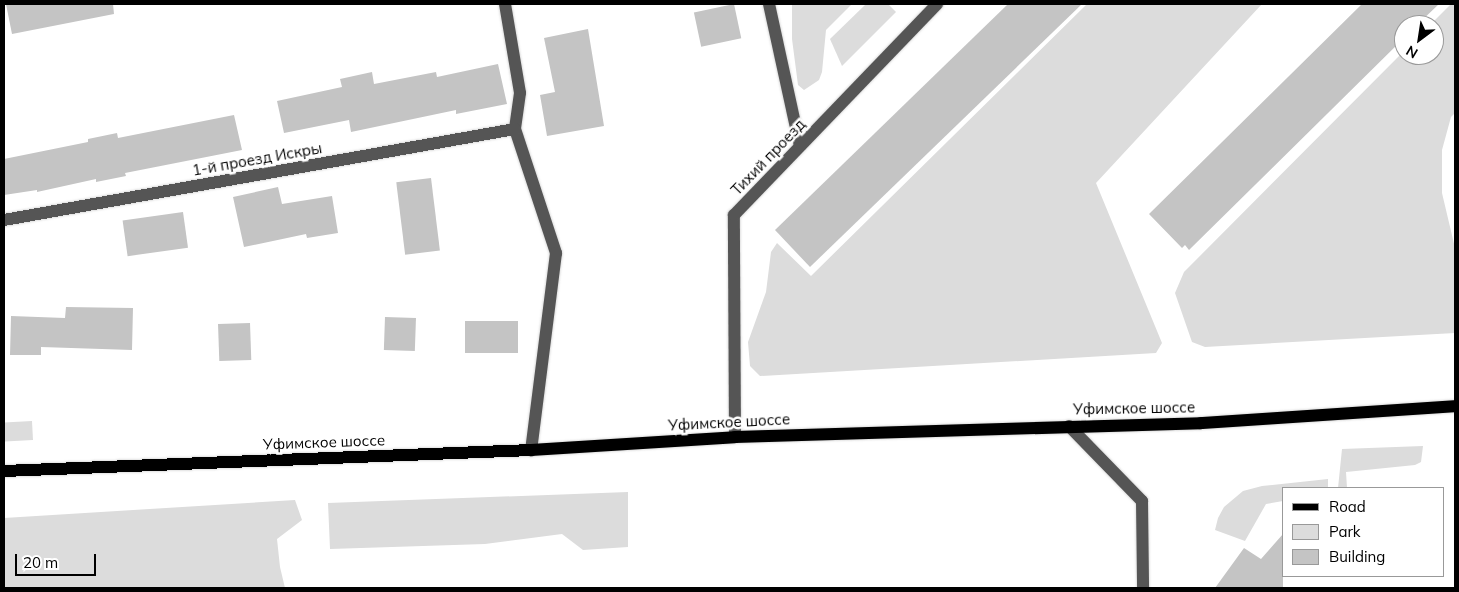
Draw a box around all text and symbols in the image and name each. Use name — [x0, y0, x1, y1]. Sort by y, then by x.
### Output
north arrow — [1394, 15, 1444, 65]
text: N — [1403, 42, 1421, 62]
street label: Тихий проезд — [727, 115, 809, 199]
street label: 1-й проезд Искры — [191, 139, 323, 179]
street label: Уфимское шоссе — [1073, 398, 1195, 418]
street label: Уфимское шоссе — [667, 410, 791, 434]
street label: Уфимское шоссе — [263, 431, 385, 453]
legend — [1282, 487, 1444, 577]
text: Road — [1329, 497, 1366, 516]
text: Park — [1329, 522, 1361, 541]
scale bar — [18, 544, 99, 576]
text: Building — [1329, 547, 1385, 566]
text: 20 m — [23, 553, 58, 572]

